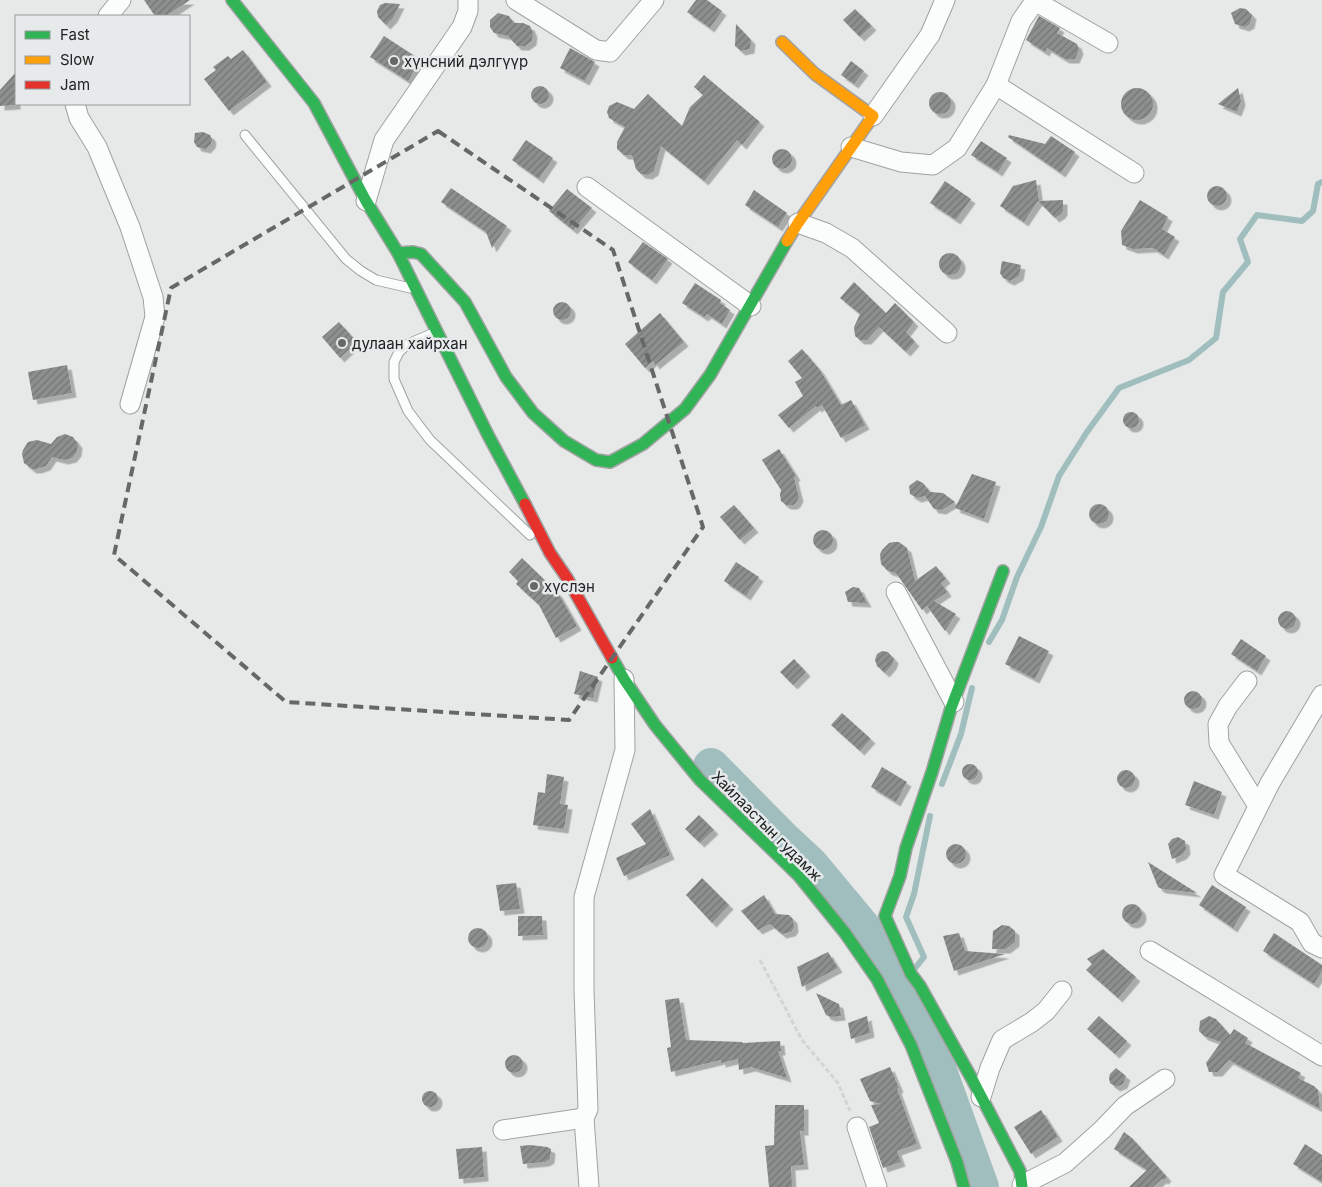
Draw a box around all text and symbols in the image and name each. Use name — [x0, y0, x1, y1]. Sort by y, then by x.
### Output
legend — [15, 15, 190, 105]
text: Fast — [60, 25, 90, 44]
text: Slow — [60, 50, 94, 69]
place label: хүнсний дэлгүүр — [404, 52, 528, 71]
marker: хүнсний дэлгүүр — [388, 55, 400, 67]
text: Jam — [60, 75, 90, 94]
place label: дулаан хайрхан — [352, 334, 468, 353]
marker: дулаан хайрхан — [336, 337, 348, 349]
place label: хүслэн — [544, 577, 595, 596]
marker: хүслэн — [528, 580, 540, 592]
street label: Хайлаастын гудамж — [708, 767, 826, 885]

